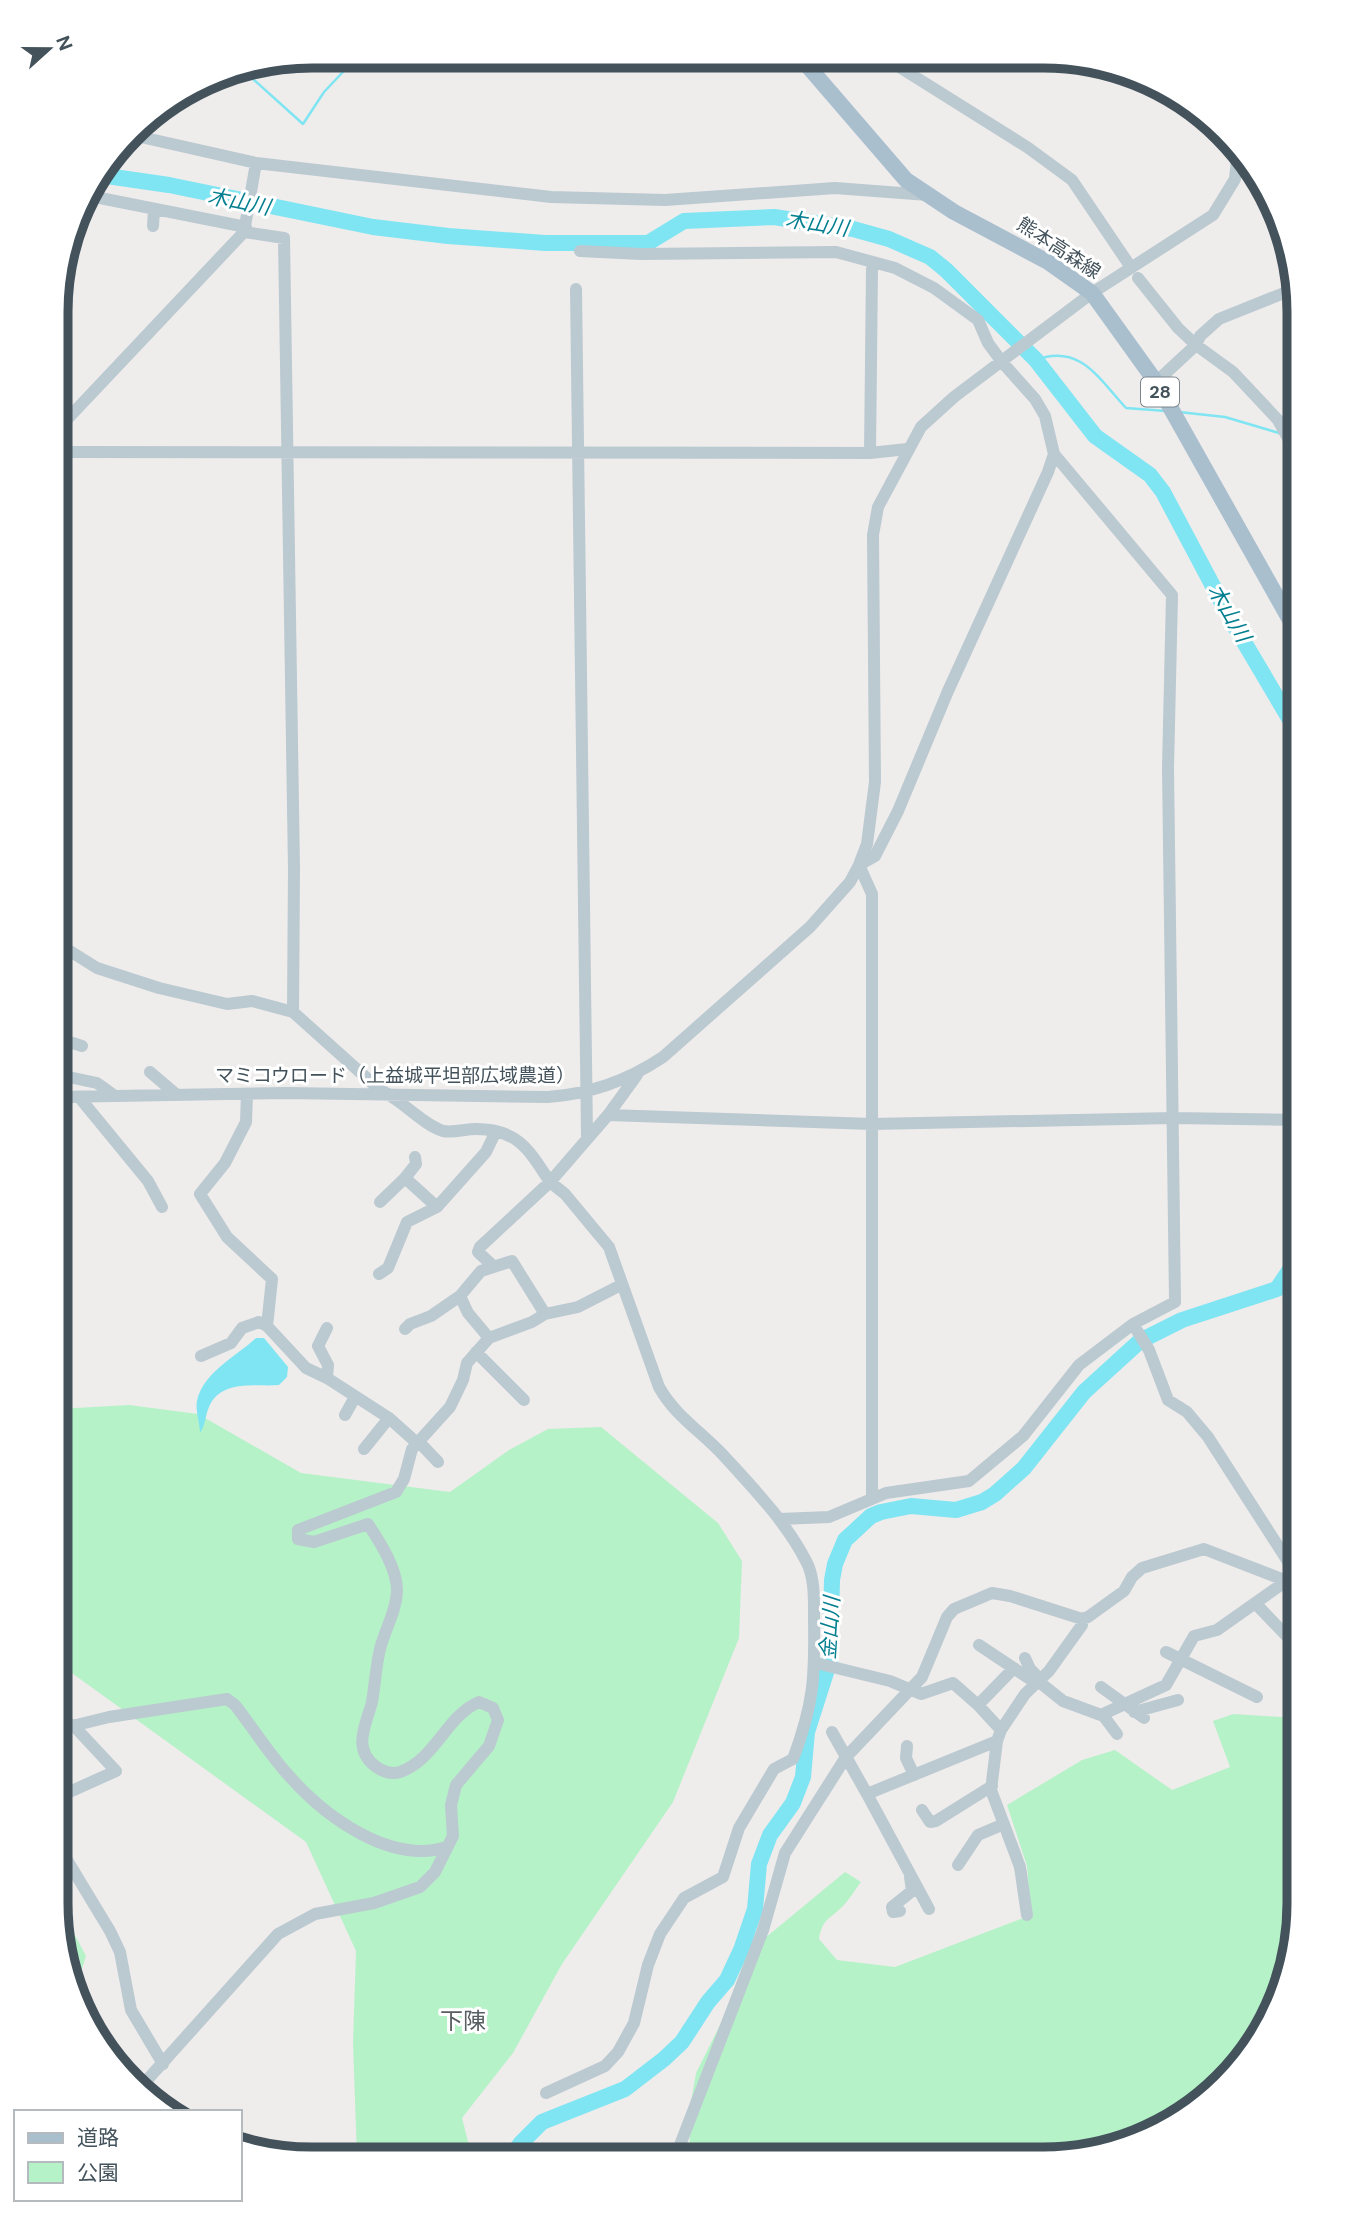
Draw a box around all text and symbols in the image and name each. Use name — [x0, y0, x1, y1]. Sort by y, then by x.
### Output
north arrow — [14, 14, 84, 84]
text: N — [50, 32, 79, 54]
water label: 木山川 — [205, 182, 275, 222]
water label: 木山川 — [784, 205, 852, 243]
street label: 熊本高森線 — [1012, 212, 1106, 284]
road number: 28 — [1141, 378, 1179, 406]
water label: 木山川 — [1201, 579, 1258, 649]
street label: マミコウロード（上益城平坦部広域農道） — [215, 1063, 575, 1088]
water label: 金山川 — [814, 1594, 846, 1660]
district label: 下陳 — [440, 2006, 486, 2036]
legend — [14, 2110, 242, 2201]
text: 道路 — [77, 2124, 119, 2152]
text: 公園 — [77, 2159, 119, 2187]

